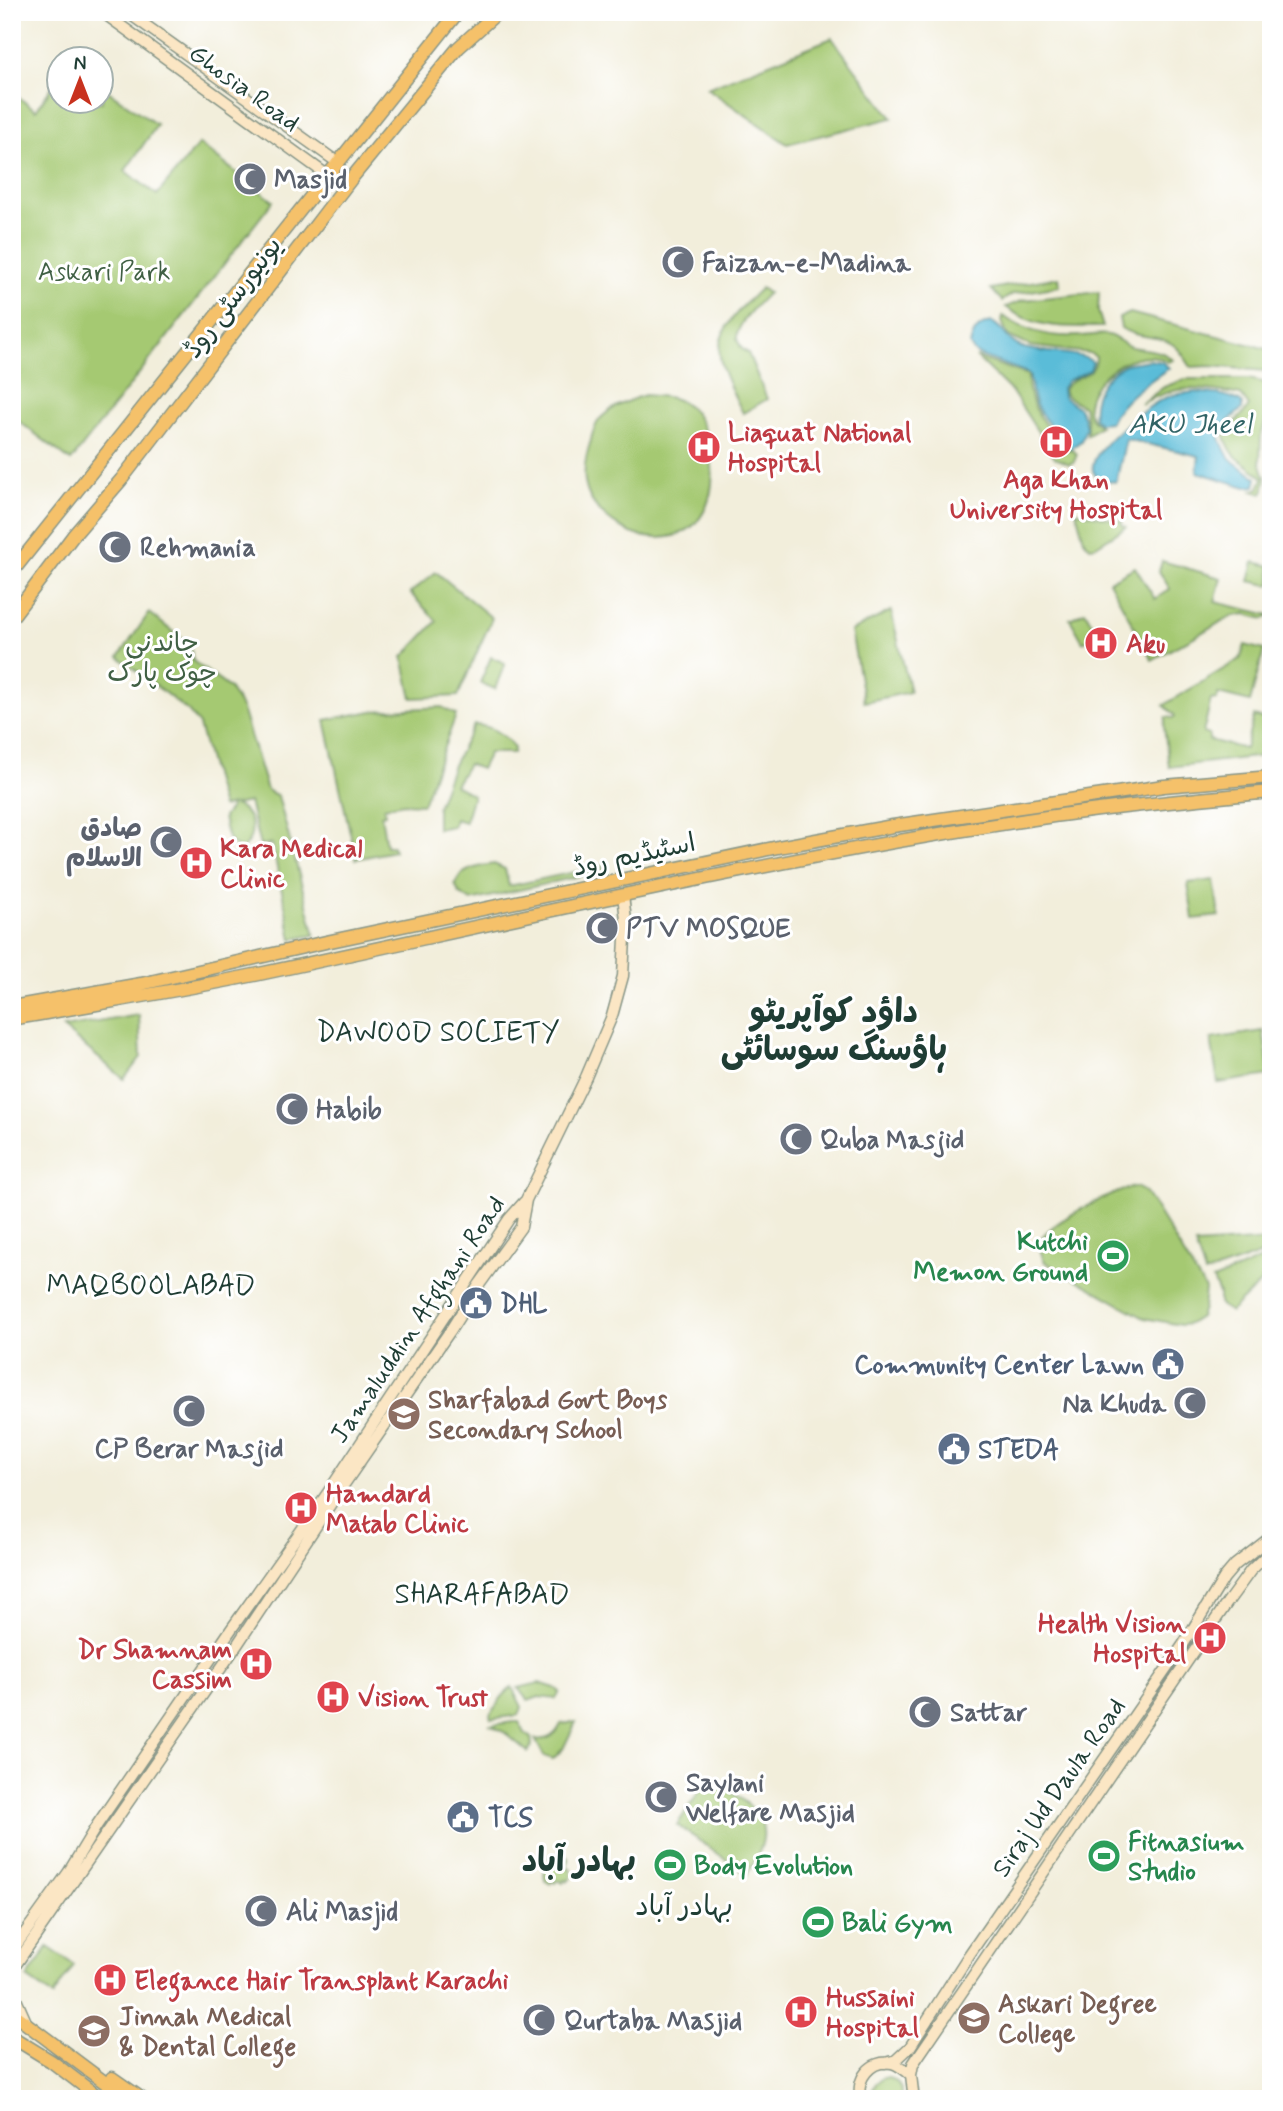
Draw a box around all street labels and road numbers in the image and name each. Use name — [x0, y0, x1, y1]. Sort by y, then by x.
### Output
street label: Ghosia Road — [181, 37, 306, 140]
street label: یونیورسٹی روڈ — [177, 231, 290, 366]
street label: اسٹیڈیم روڈ — [570, 826, 699, 886]
street label: Jamaluddin Afghani Road — [323, 1190, 517, 1452]
street label: Siraj Ud Daula Road — [985, 1692, 1134, 1884]

